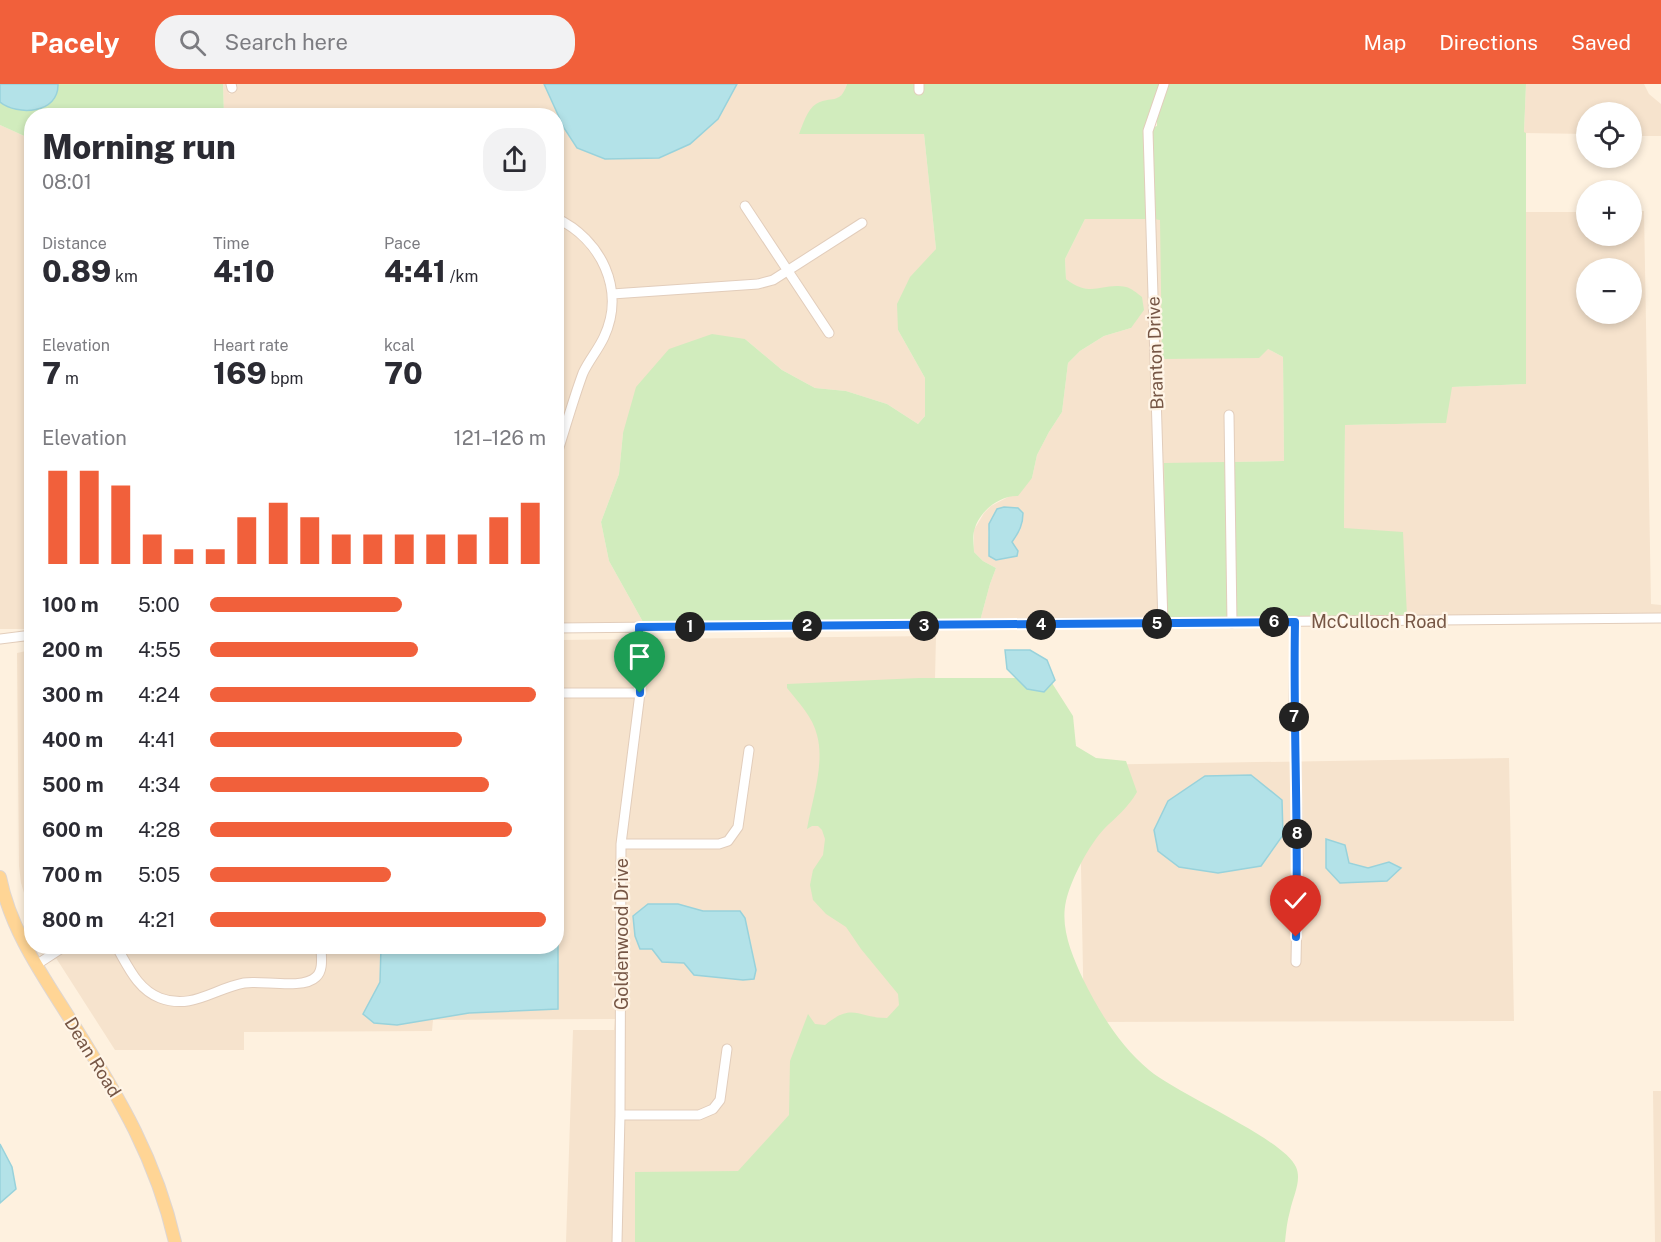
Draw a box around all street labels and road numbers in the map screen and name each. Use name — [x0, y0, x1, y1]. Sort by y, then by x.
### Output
street label: Branton Drive — [1143, 296, 1167, 410]
street label: McCulloch Road — [1311, 611, 1447, 632]
street label: Goldenwood Drive — [611, 858, 632, 1010]
street label: Dean Road — [60, 1013, 126, 1101]

